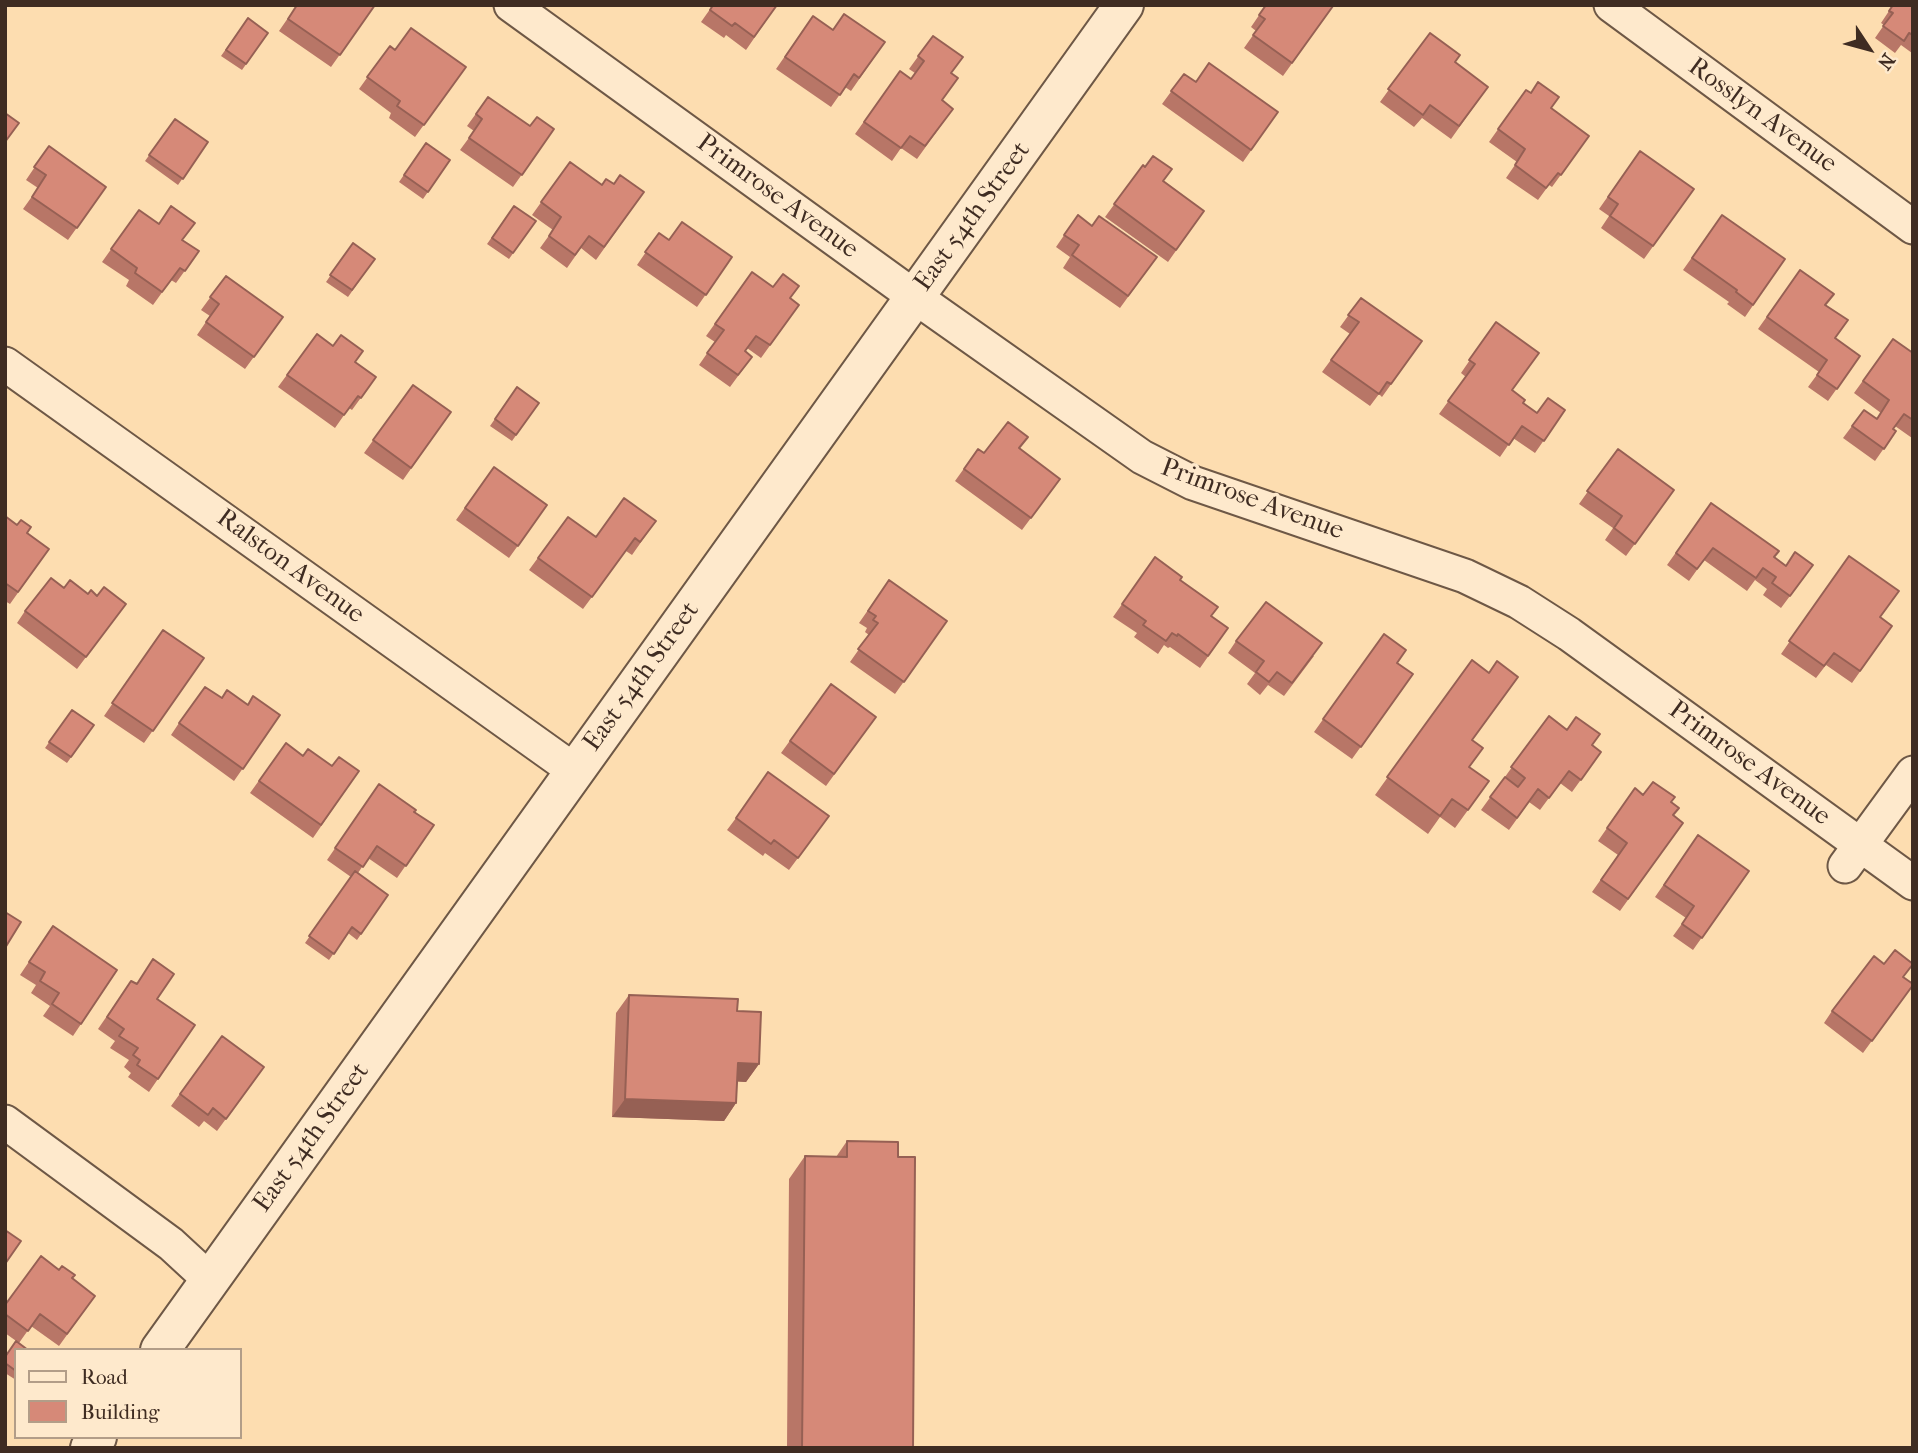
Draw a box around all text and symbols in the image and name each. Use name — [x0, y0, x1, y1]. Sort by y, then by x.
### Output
north arrow — [1834, 14, 1904, 84]
text: N — [1873, 49, 1899, 74]
street label: Rosslyn Avenue — [1682, 52, 1842, 180]
street label: Primrose Avenue — [690, 128, 864, 266]
street label: East 54th Street — [908, 136, 1038, 298]
street label: Primrose Avenue — [1156, 452, 1348, 548]
street label: Ralston Avenue — [210, 503, 370, 631]
street label: East 54th Street — [577, 596, 707, 758]
street label: Primrose Avenue — [1662, 695, 1836, 833]
street label: East 54th Street — [247, 1057, 377, 1219]
legend — [14, 1348, 242, 1439]
text: Road — [81, 1365, 128, 1389]
text: Building — [81, 1400, 159, 1424]

